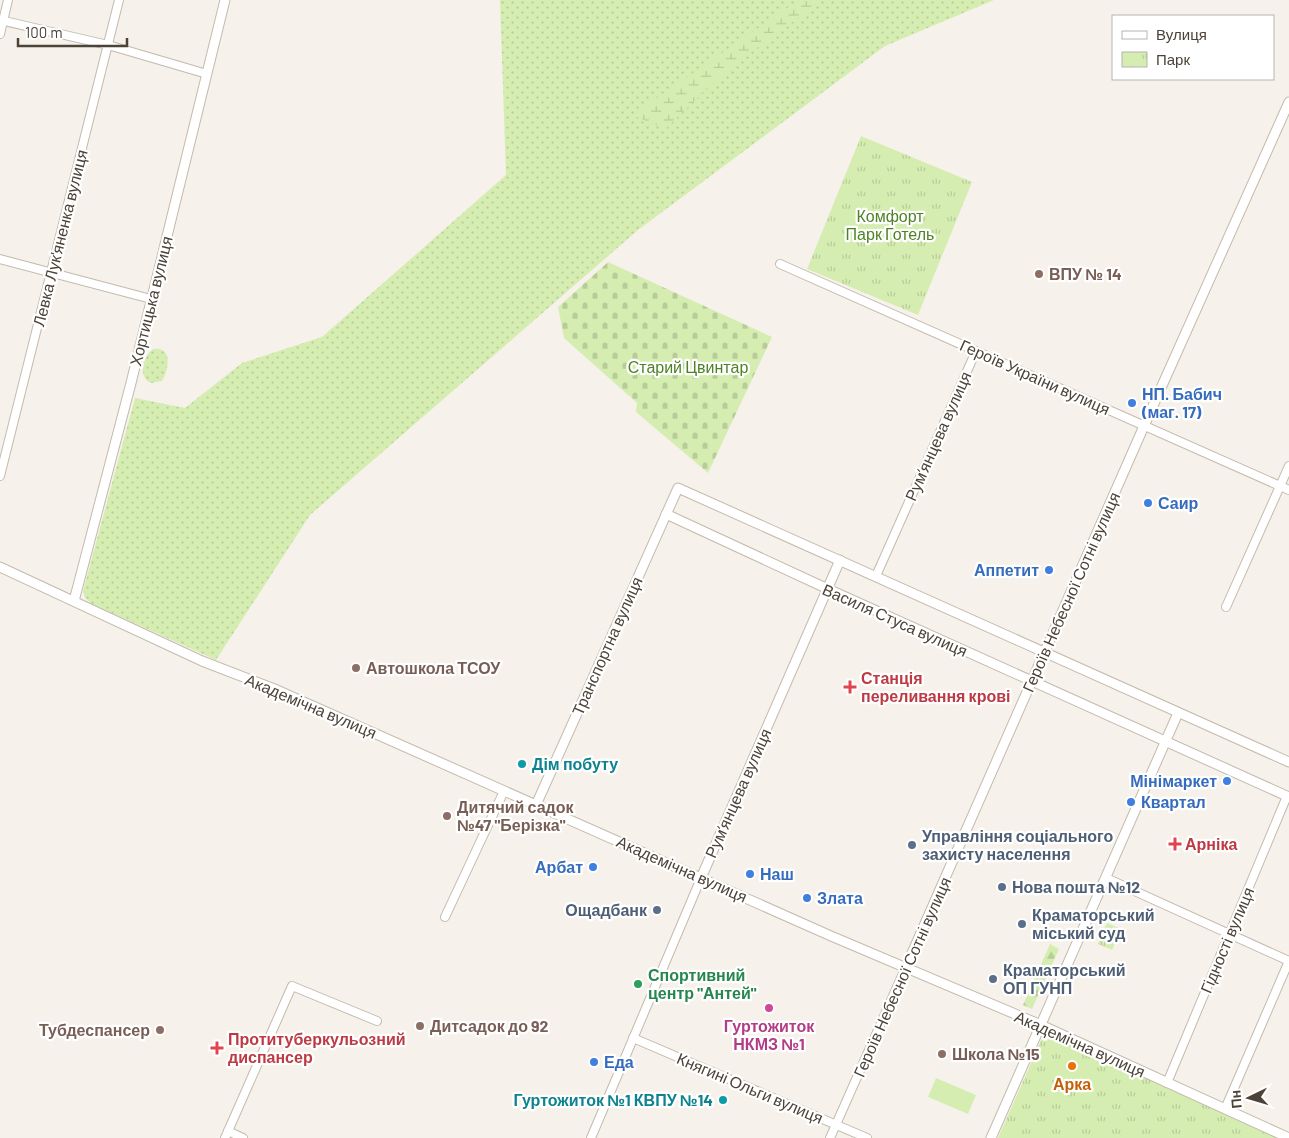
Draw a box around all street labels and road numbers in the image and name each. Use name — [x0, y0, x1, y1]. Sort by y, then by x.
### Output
street label: Левка Лук'яненка вулиця — [28, 147, 91, 328]
street label: Хортицька вулиця — [125, 234, 176, 368]
street label: Героїв України вулиця — [957, 335, 1113, 418]
street label: Рум’янцева вулиця — [901, 368, 975, 503]
street label: Героїв Небесної Сотні вулиця — [1018, 489, 1123, 695]
street label: Транспортна вулиця — [567, 574, 646, 718]
street label: Василя Стуса вулиця — [820, 579, 971, 660]
street label: Академічна вулиця — [243, 669, 380, 742]
street label: Рум’янцева вулиця — [701, 725, 775, 860]
street label: Академічна вулиця — [614, 831, 750, 906]
street label: Героїв Небесної Сотні вулиця — [849, 874, 954, 1080]
street label: Гідності вулиця — [1196, 884, 1257, 996]
street label: Академічна вулиця — [1012, 1006, 1148, 1081]
street label: Княгині Ольги вулиця — [674, 1048, 826, 1127]

